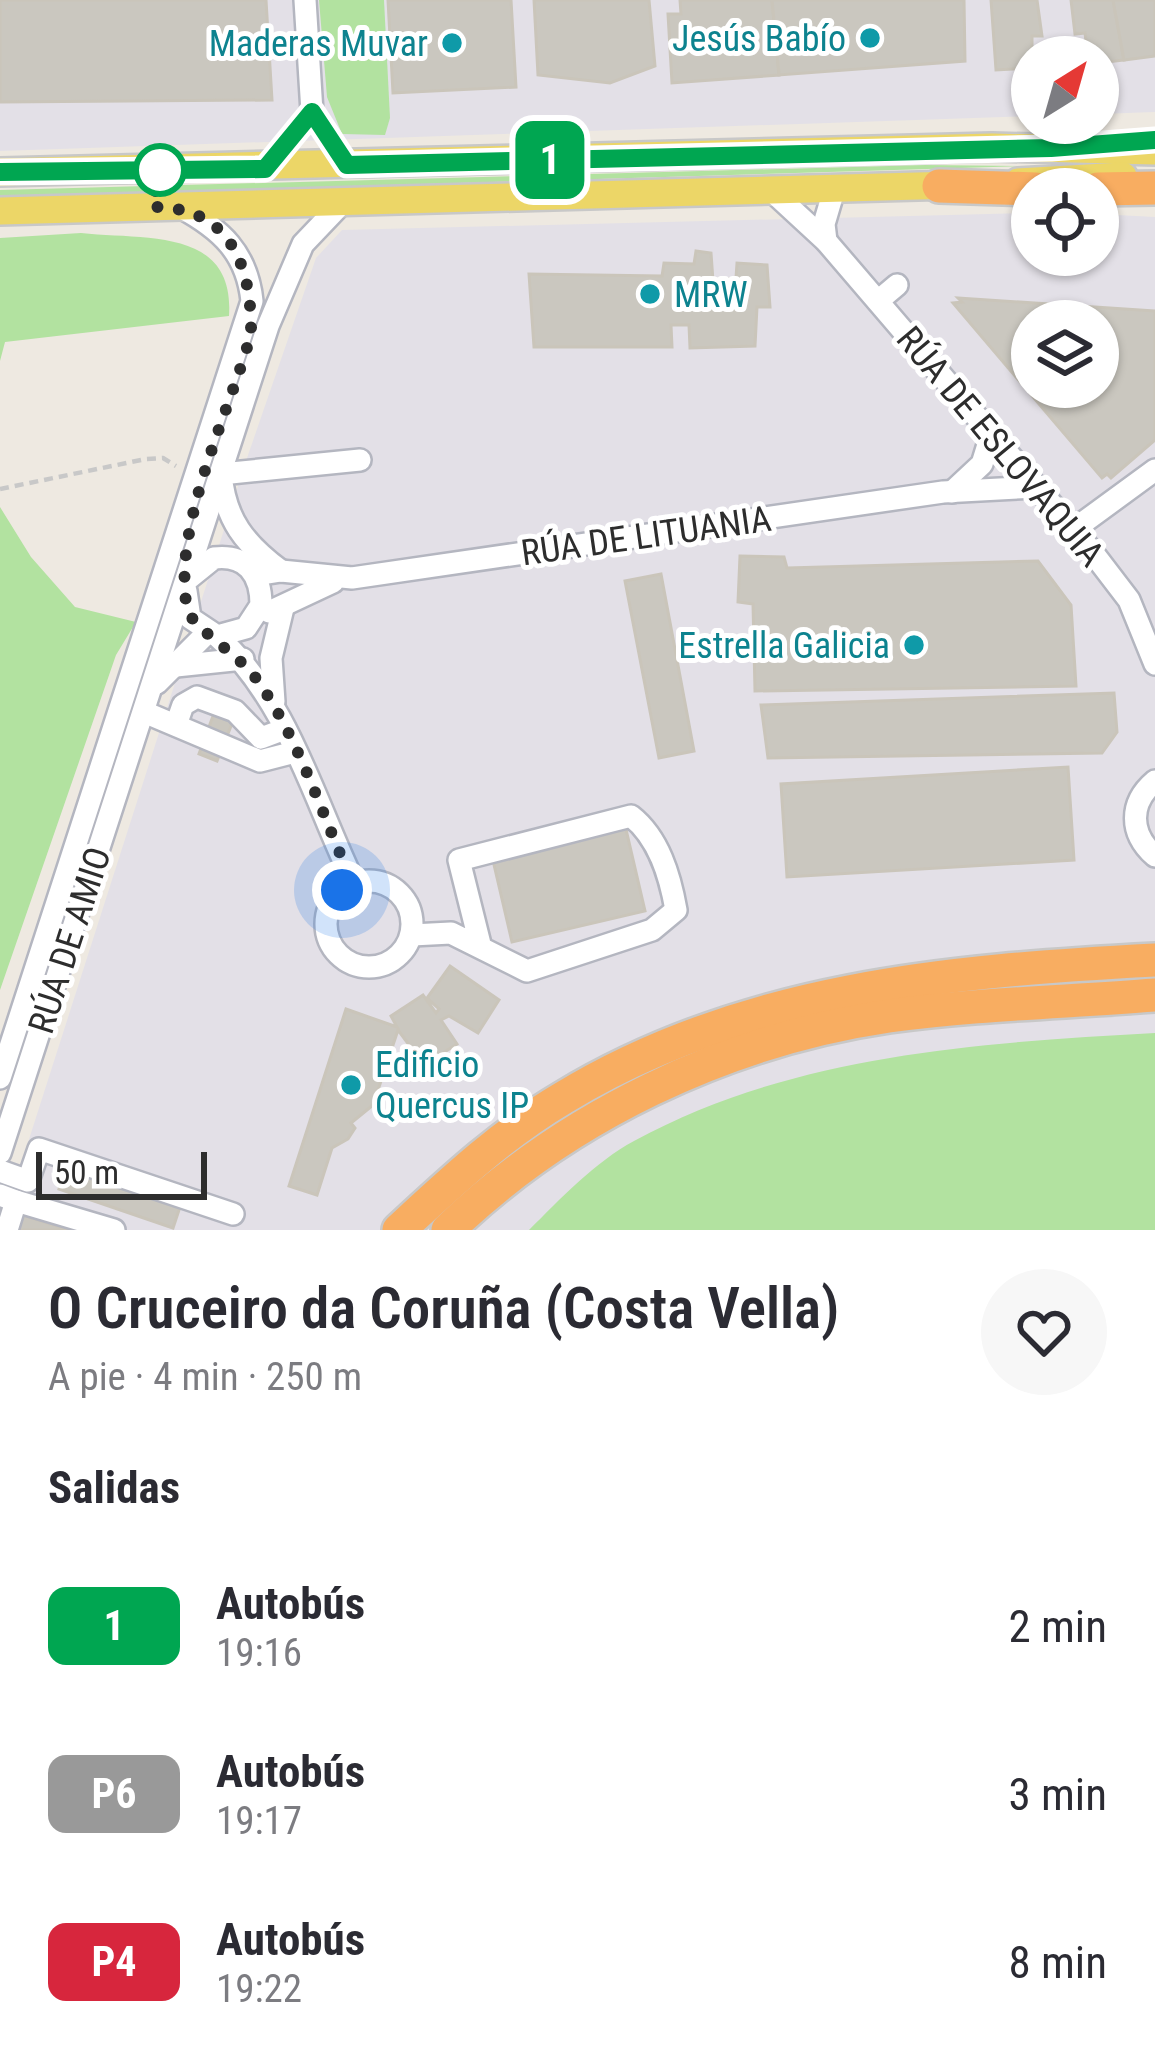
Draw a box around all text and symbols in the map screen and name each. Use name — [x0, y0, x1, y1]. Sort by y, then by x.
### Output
place label: Jesús Babío — [672, 18, 846, 60]
place label: Maderas Muvar — [209, 23, 428, 65]
marker: Jesús Babío — [857, 25, 883, 51]
marker: Maderas Muvar — [439, 30, 465, 56]
north arrow — [1011, 36, 1119, 144]
map controls — [1011, 36, 1119, 408]
line badge: 1 — [511, 121, 589, 199]
text: 1 — [539, 135, 561, 184]
unlabelled marker — [135, 145, 185, 195]
button: locate — [1011, 168, 1119, 276]
place label: MRW — [674, 274, 748, 316]
marker: MRW — [637, 281, 663, 307]
button: layers — [1011, 300, 1119, 408]
street label: RÚA DE ESLOVAQUIA — [888, 318, 1114, 575]
street label: RÚA DE LITUANIA — [518, 497, 774, 574]
place label: Estrella Galicia — [678, 625, 890, 667]
marker: Estrella Galicia — [901, 632, 927, 658]
street label: RÚA DE AMIO — [19, 842, 120, 1039]
your location — [312, 860, 372, 920]
place label: Edificio Quercus IP — [375, 1044, 529, 1127]
marker: Edificio Quercus IP — [338, 1072, 364, 1098]
scale bar — [36, 1146, 207, 1199]
text: 50 m — [54, 1153, 119, 1192]
button: heart — [981, 1269, 1107, 1395]
text: O Cruceiro da Coruña (Costa Vella) — [48, 1275, 839, 1342]
text: A pie · 4 min · 250 m — [48, 1354, 362, 1400]
text: Salidas — [48, 1461, 180, 1514]
text: Autobús — [216, 1577, 365, 1630]
text: 2 min — [1008, 1600, 1107, 1653]
text: 1 — [103, 1601, 125, 1650]
text: 19:16 — [216, 1630, 302, 1676]
text: Autobús — [216, 1745, 365, 1798]
text: 3 min — [1008, 1768, 1107, 1821]
text: P6 — [91, 1769, 137, 1818]
text: 19:17 — [216, 1798, 302, 1844]
text: Autobús — [216, 1913, 365, 1966]
text: 8 min — [1008, 1936, 1107, 1989]
text: P4 — [91, 1937, 137, 1986]
text: 19:22 — [216, 1966, 302, 2012]

